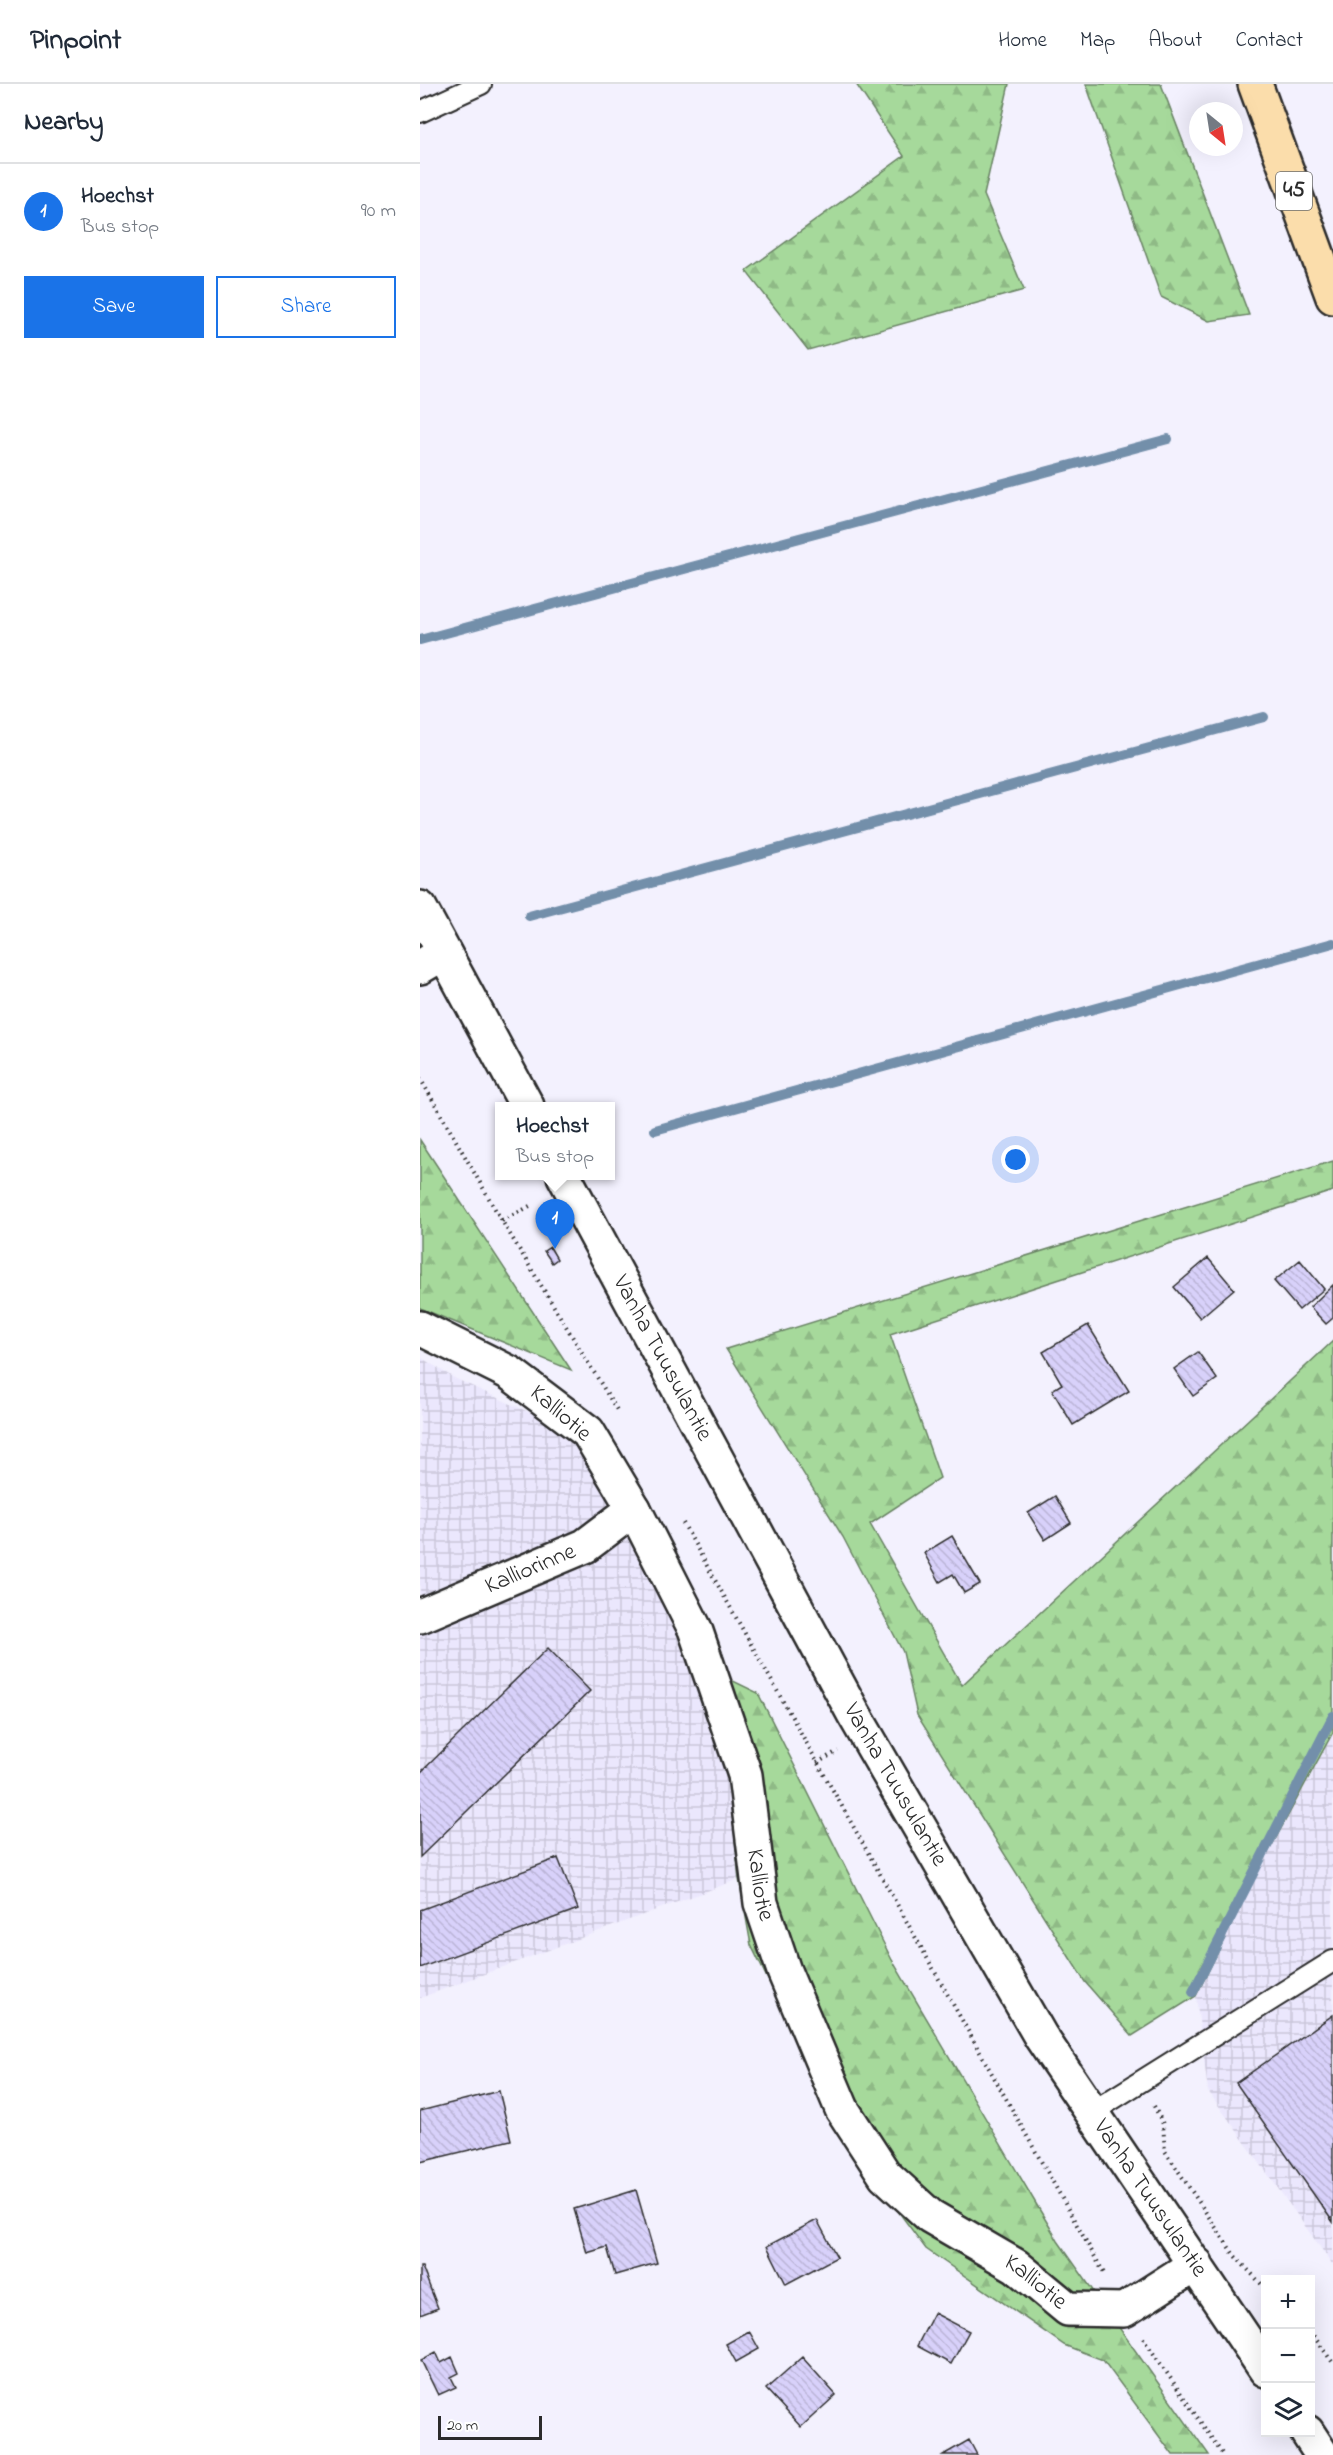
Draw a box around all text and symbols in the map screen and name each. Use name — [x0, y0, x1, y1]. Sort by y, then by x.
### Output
text: Pinpoint — [30, 21, 121, 62]
text: Home — [998, 26, 1047, 56]
text: Map — [1080, 26, 1115, 56]
text: About — [1148, 26, 1202, 56]
text: Contact — [1235, 26, 1303, 56]
north arrow — [1189, 102, 1243, 156]
text: Nearby — [24, 104, 103, 142]
road number: 45 — [1276, 172, 1312, 210]
text: Hoechst — [81, 181, 154, 213]
text: 1 — [40, 197, 47, 226]
text: 90 m — [361, 197, 396, 226]
text: Bus stop — [81, 213, 159, 242]
button: Save — [24, 276, 204, 338]
button: Share — [216, 276, 396, 338]
popup — [495, 1102, 615, 1180]
text: Hoechst — [516, 1111, 589, 1143]
text: Bus stop — [516, 1143, 594, 1172]
your location — [1001, 1145, 1030, 1174]
pin: 1 — [536, 1200, 574, 1249]
street label: Vanha Tuusulantie — [603, 1268, 721, 1448]
street label: Kalliotie — [521, 1377, 599, 1451]
street label: Kalliorinne — [480, 1534, 582, 1604]
street label: Vanha Tuusulantie — [833, 1696, 956, 1873]
street label: Kalliotie — [737, 1847, 784, 1926]
street label: Vanha Tuusulantie — [1083, 2111, 1216, 2284]
street label: Kalliotie — [998, 2245, 1075, 2319]
map controls — [1261, 2275, 1315, 2437]
button: + — [1261, 2275, 1315, 2329]
button: − — [1261, 2329, 1315, 2383]
button: layers — [1261, 2383, 1315, 2437]
scale bar — [438, 2413, 542, 2440]
text: 20 m — [447, 2414, 478, 2438]

